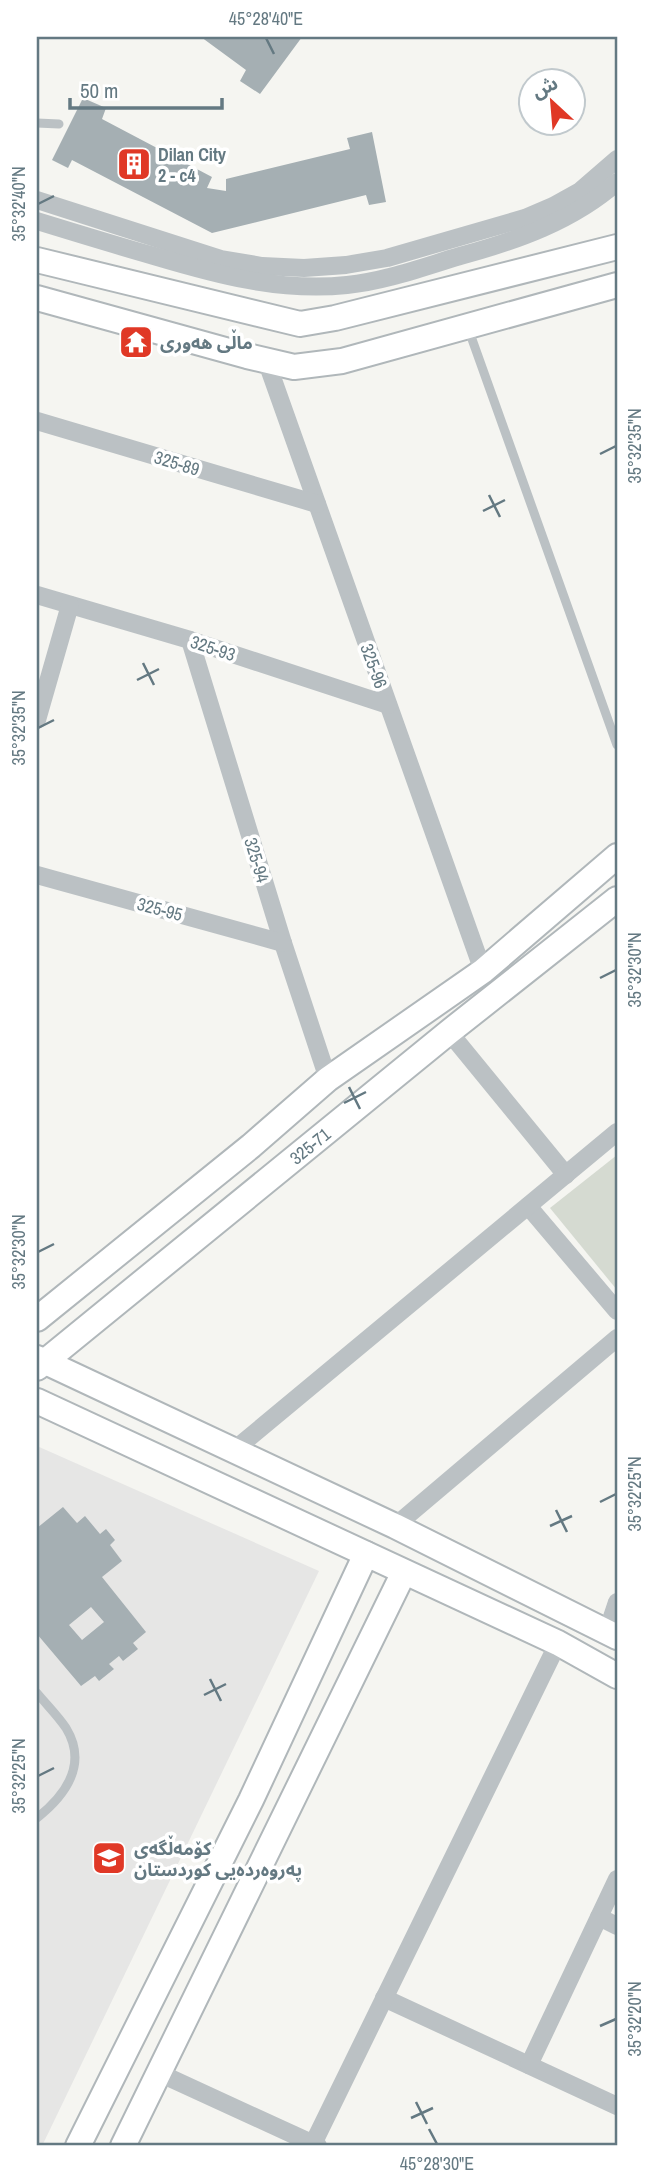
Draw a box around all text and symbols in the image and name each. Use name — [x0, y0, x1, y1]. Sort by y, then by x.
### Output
text: 45°28'40"E — [229, 6, 303, 31]
scale bar — [70, 66, 222, 110]
north arrow — [518, 66, 588, 136]
text: ش — [527, 69, 562, 104]
text: 50 m — [80, 76, 118, 105]
place label: Dilan City 2 - c4 — [158, 142, 227, 188]
building icon: Dilan City 2 - c4 — [115, 145, 153, 183]
text: 35°32'40"N — [6, 166, 31, 242]
temple icon: ماڵی هەوری — [117, 323, 155, 361]
place label: ماڵی هەوری — [160, 329, 253, 355]
text: 35°32'35"N — [622, 408, 647, 484]
street label: 325-89 — [151, 444, 203, 482]
street label: 325-93 — [187, 629, 239, 667]
street label: 325-96 — [354, 640, 394, 692]
text: 35°32'35"N — [6, 690, 31, 766]
street label: 325-94 — [238, 834, 276, 886]
street label: 325-95 — [135, 891, 185, 927]
text: 35°32'30"N — [622, 932, 647, 1008]
street label: 325-71 — [284, 1121, 336, 1170]
text: 35°32'30"N — [6, 1214, 31, 1290]
text: 35°32'25"N — [622, 1456, 647, 1532]
text: 35°32'25"N — [6, 1738, 31, 1814]
place label: كۆمەڵگەی پەروەردەیی كوردستان — [134, 1835, 302, 1882]
school or university icon: كۆمەڵگەی پەروەردەیی كوردستان — [90, 1839, 128, 1877]
text: 35°32'20"N — [622, 1981, 647, 2057]
text: 45°28'30"E — [400, 2151, 474, 2176]

